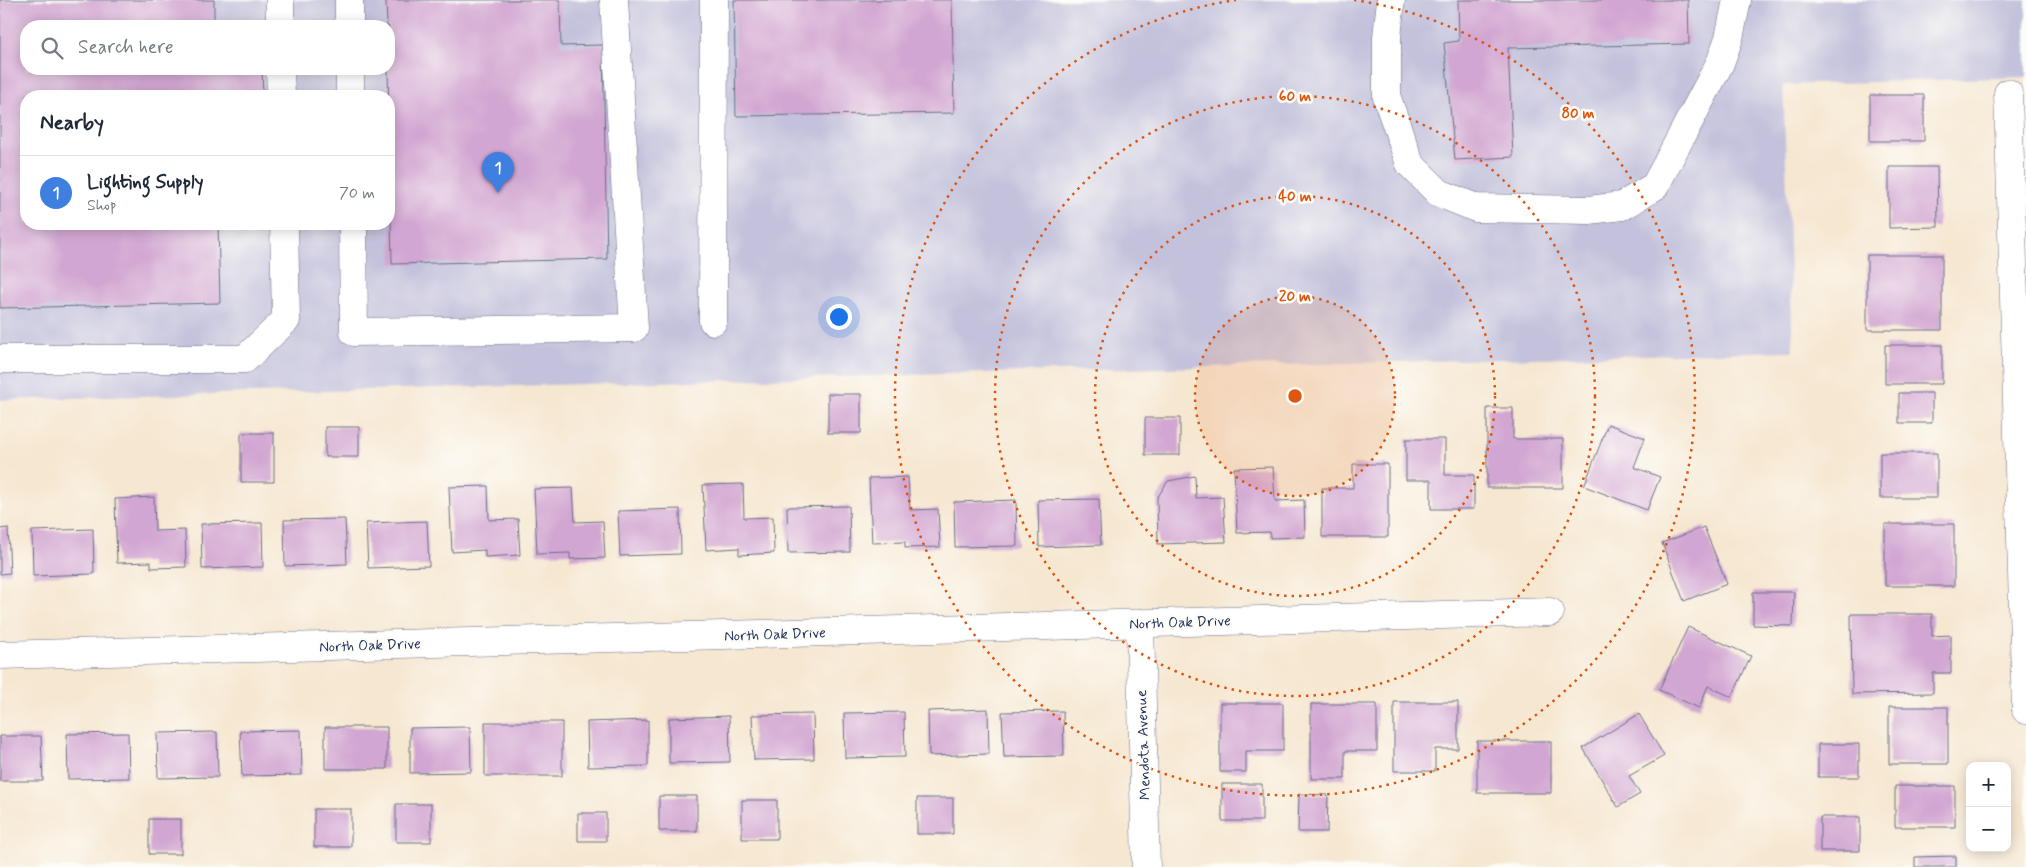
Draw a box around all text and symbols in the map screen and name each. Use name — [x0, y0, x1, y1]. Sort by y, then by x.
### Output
search box — [20, 20, 395, 75]
icon: search — [38, 34, 66, 62]
text: Search here — [78, 35, 174, 60]
text: 60 m — [1279, 87, 1311, 107]
text: 80 m — [1561, 104, 1595, 124]
text: Nearby — [40, 109, 104, 137]
pin: 1 — [482, 152, 514, 193]
text: Lighting Supply — [87, 170, 203, 195]
text: 1 — [52, 183, 60, 204]
text: 70 m — [339, 183, 375, 204]
text: 40 m — [1278, 187, 1312, 207]
text: Shop — [87, 195, 116, 216]
text: 20 m — [1279, 287, 1311, 307]
your location — [826, 304, 852, 330]
centre of rings — [1286, 387, 1304, 405]
street label: North Oak Drive — [1129, 611, 1231, 635]
street label: North Oak Drive — [724, 623, 826, 647]
street label: North Oak Drive — [319, 634, 421, 658]
street label: Mendota Avenue — [1132, 689, 1156, 800]
map controls — [1966, 762, 2011, 852]
button: + — [1966, 762, 2011, 807]
button: − — [1966, 807, 2011, 852]

